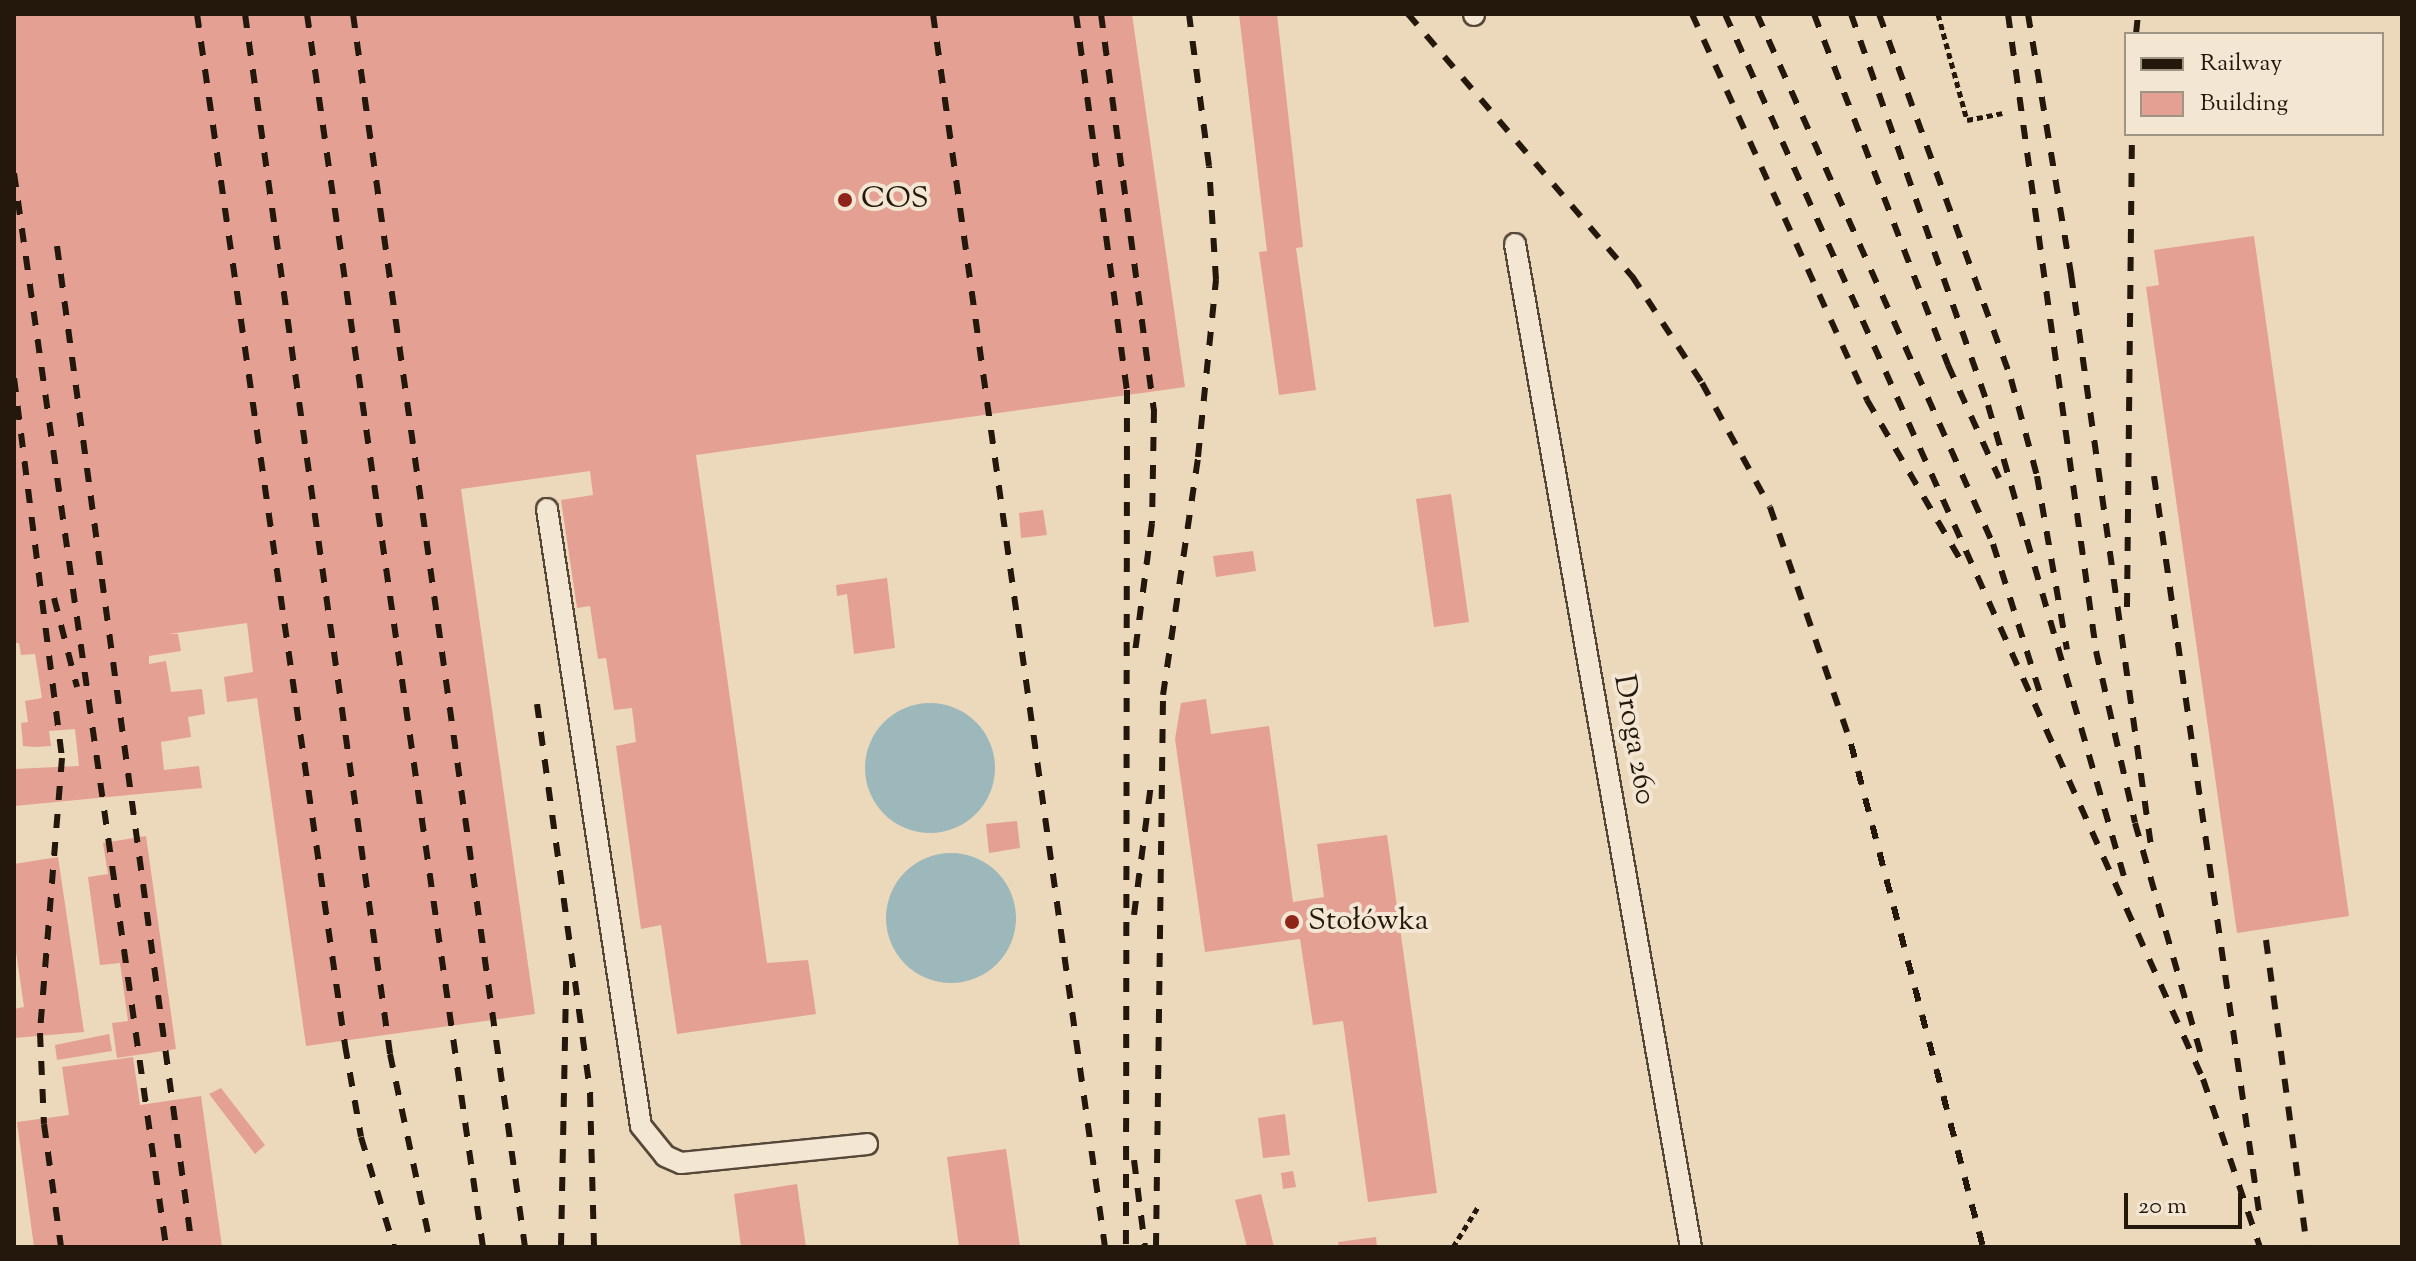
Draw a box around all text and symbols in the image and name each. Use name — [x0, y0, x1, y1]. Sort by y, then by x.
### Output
legend — [2124, 32, 2384, 136]
text: Railway — [2200, 47, 2282, 81]
text: Building — [2200, 87, 2288, 121]
place label: COS — [861, 182, 929, 218]
marker: COS — [836, 191, 854, 209]
street label: Droga 260 — [1604, 672, 1662, 808]
place label: Stołówka — [1308, 904, 1429, 940]
marker: Stołówka — [1283, 913, 1301, 931]
scale bar — [2128, 1177, 2246, 1227]
text: 20 m — [2138, 1190, 2187, 1224]

